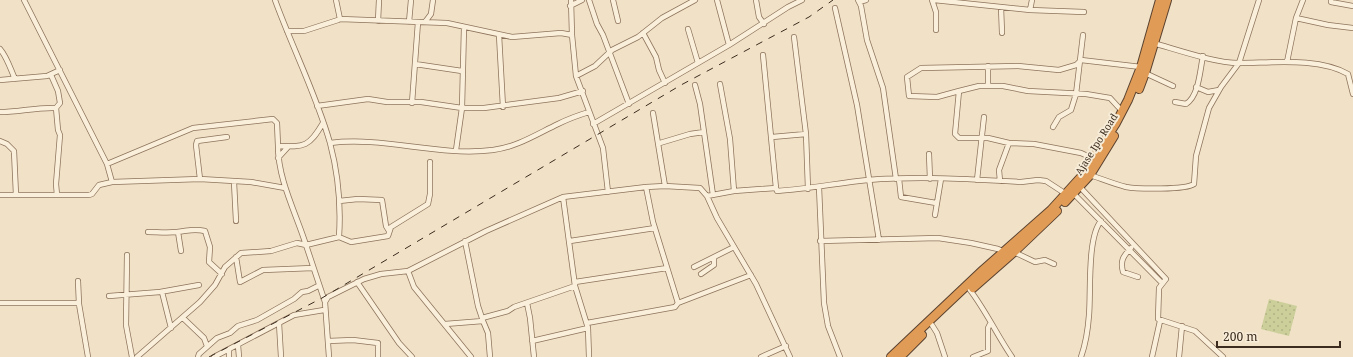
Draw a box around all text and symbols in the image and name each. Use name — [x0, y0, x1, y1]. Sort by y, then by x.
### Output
street label: Ajase Ipo Road — [1071, 110, 1121, 178]
scale bar — [1217, 323, 1340, 349]
text: 200 m — [1223, 328, 1258, 345]

